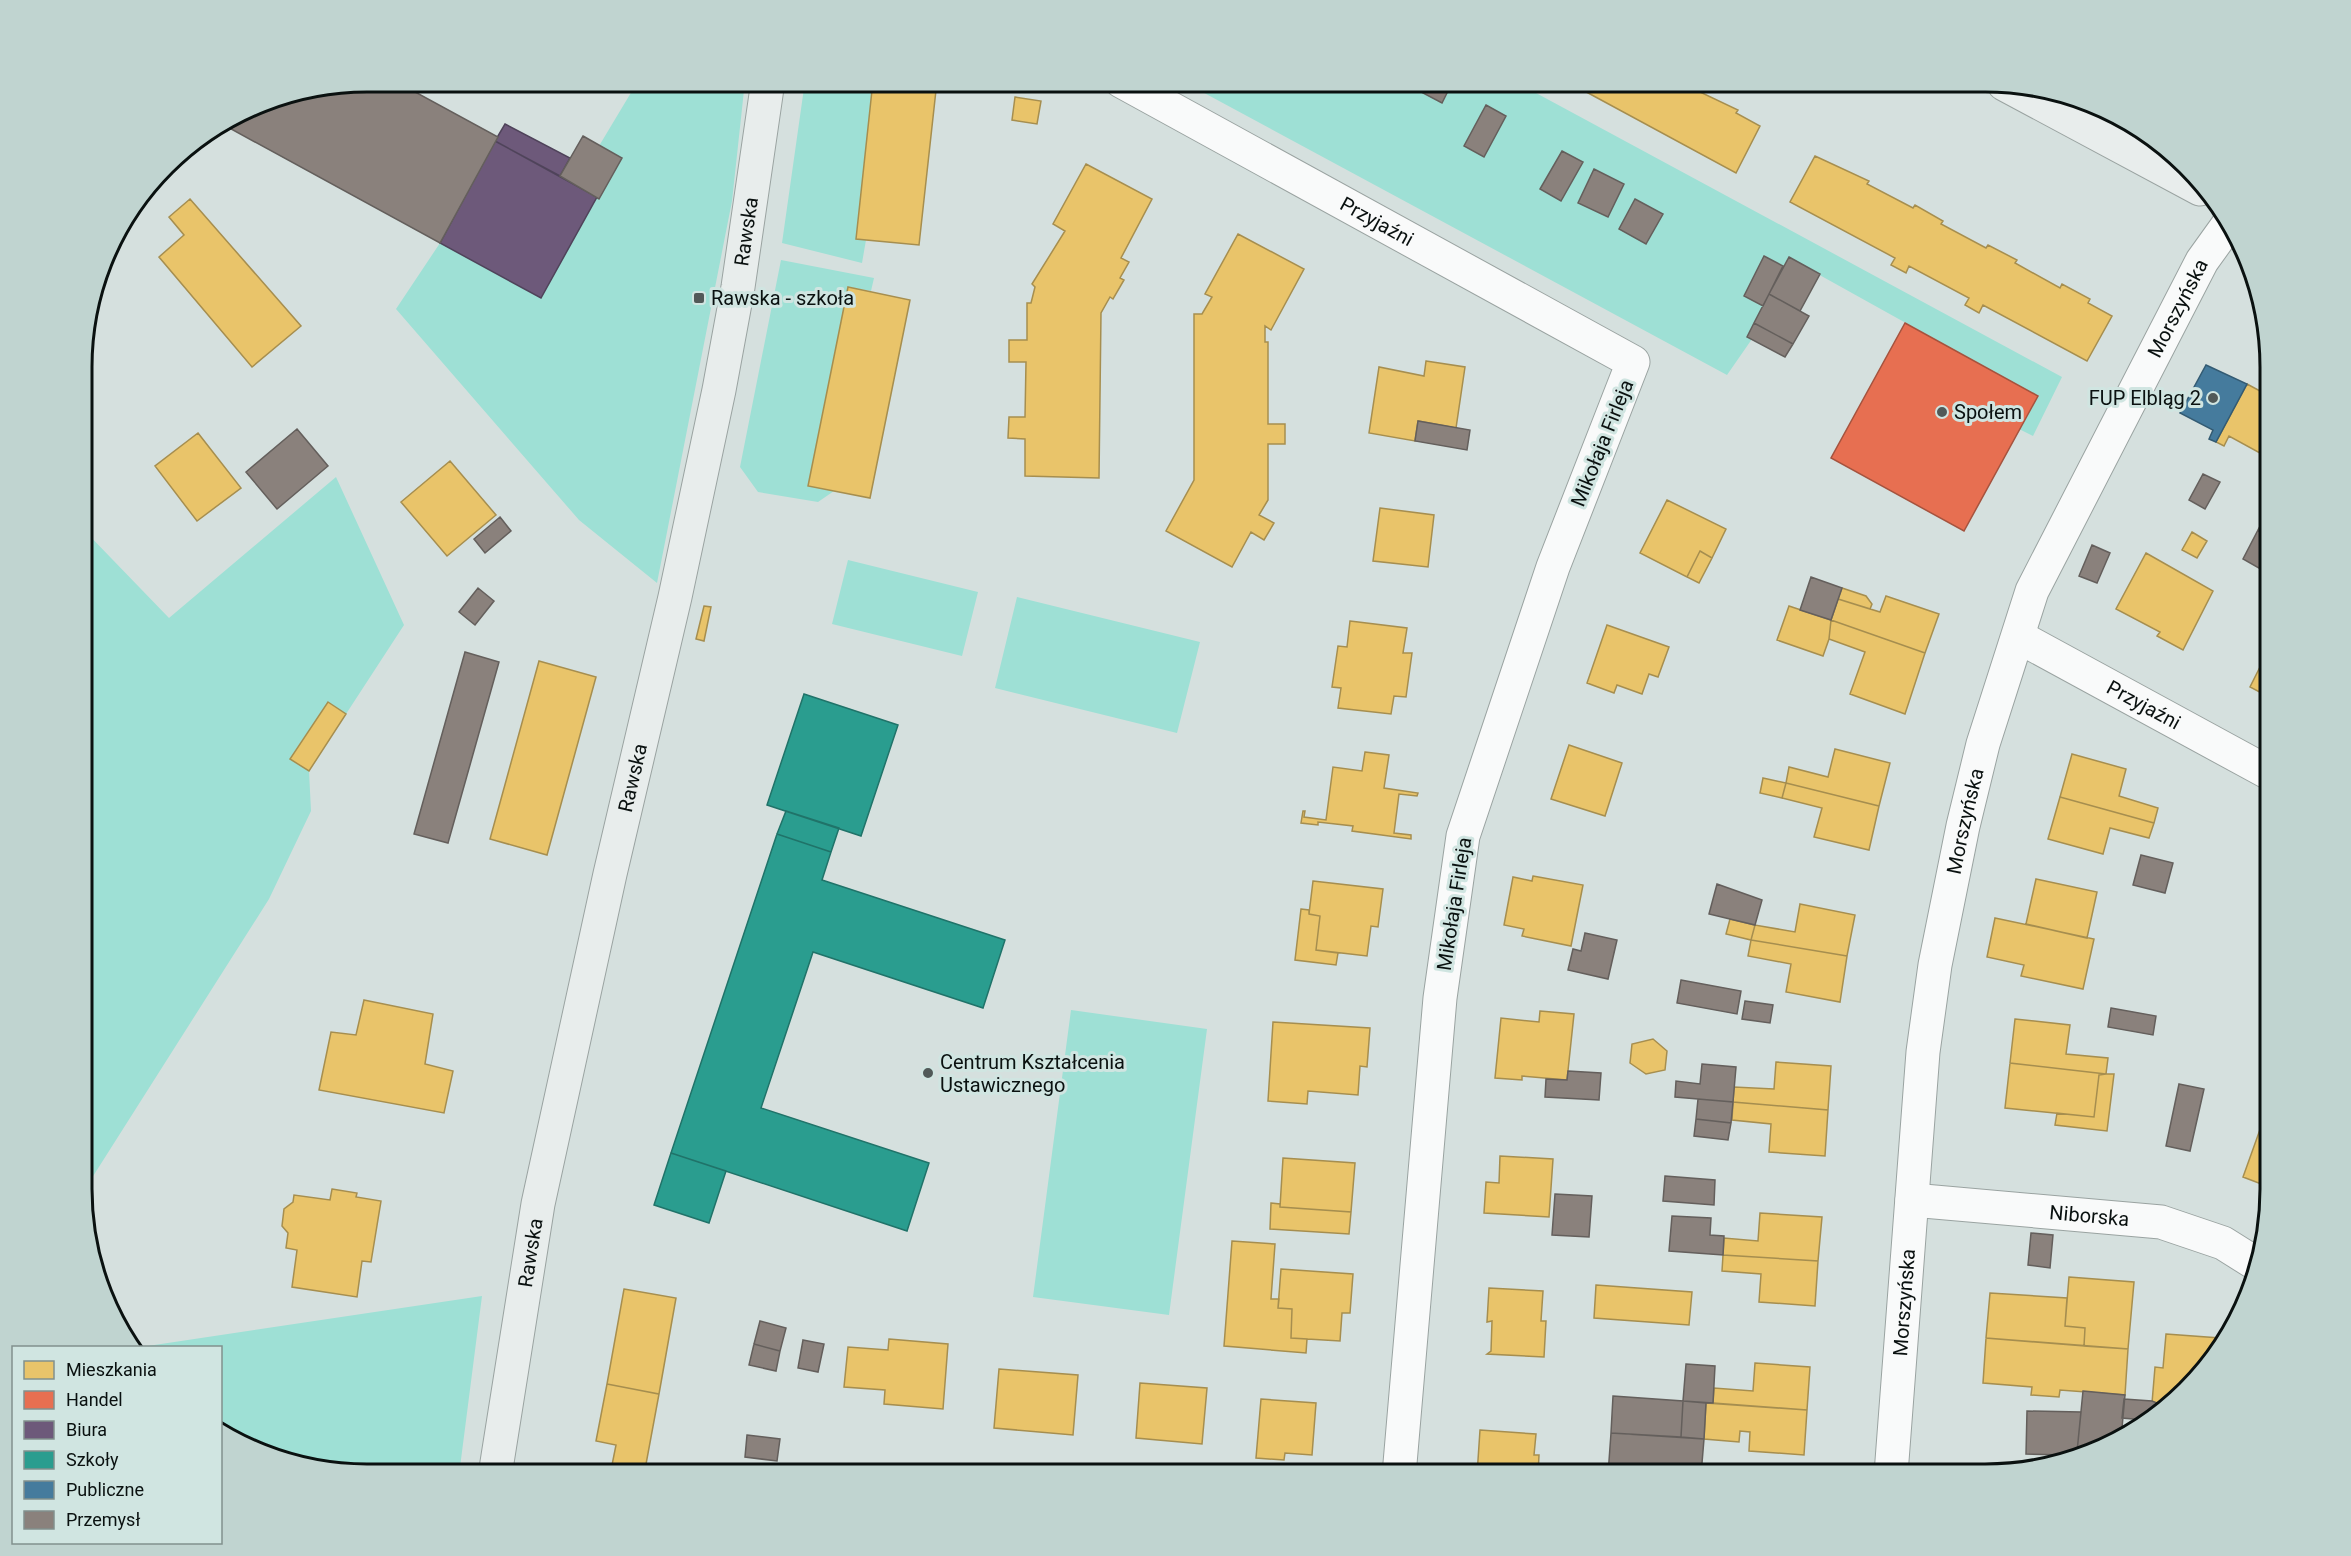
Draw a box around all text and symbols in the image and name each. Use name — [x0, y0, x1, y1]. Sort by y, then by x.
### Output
street label: Przyjaźni — [1336, 192, 1418, 251]
street label: Rawska — [729, 195, 763, 268]
street label: Morszyńska — [2142, 255, 2213, 362]
place label: Rawska - szkoła — [711, 286, 854, 310]
marker: Rawska - szkoła — [692, 291, 706, 305]
street label: Mikołaja Firleja — [1566, 376, 1638, 510]
place label: FUP Elbląg 2 — [2089, 386, 2201, 410]
marker: FUP Elbląg 2 — [2206, 391, 2220, 405]
place label: Społem — [1954, 400, 2022, 424]
marker: Społem — [1935, 405, 1949, 419]
street label: Przyjaźni — [2103, 675, 2185, 735]
street label: Rawska — [613, 741, 652, 814]
street label: Morszyńska — [1942, 766, 1989, 876]
street label: Mikołaja Firleja — [1432, 836, 1476, 972]
place label: Centrum Kształcenia Ustawicznego — [940, 1050, 1125, 1097]
marker: Centrum Kształcenia Ustawicznego — [921, 1066, 935, 1080]
street label: Niborska — [2048, 1200, 2130, 1231]
street label: Rawska — [513, 1217, 548, 1289]
street label: Morszyńska — [1888, 1248, 1920, 1357]
legend — [12, 1346, 222, 1544]
text: Mieszkania — [66, 1359, 157, 1380]
text: Handel — [66, 1389, 123, 1410]
text: Biura — [66, 1419, 107, 1440]
text: Szkoły — [66, 1449, 119, 1470]
text: Publiczne — [66, 1479, 144, 1500]
text: Przemysł — [66, 1509, 140, 1530]

